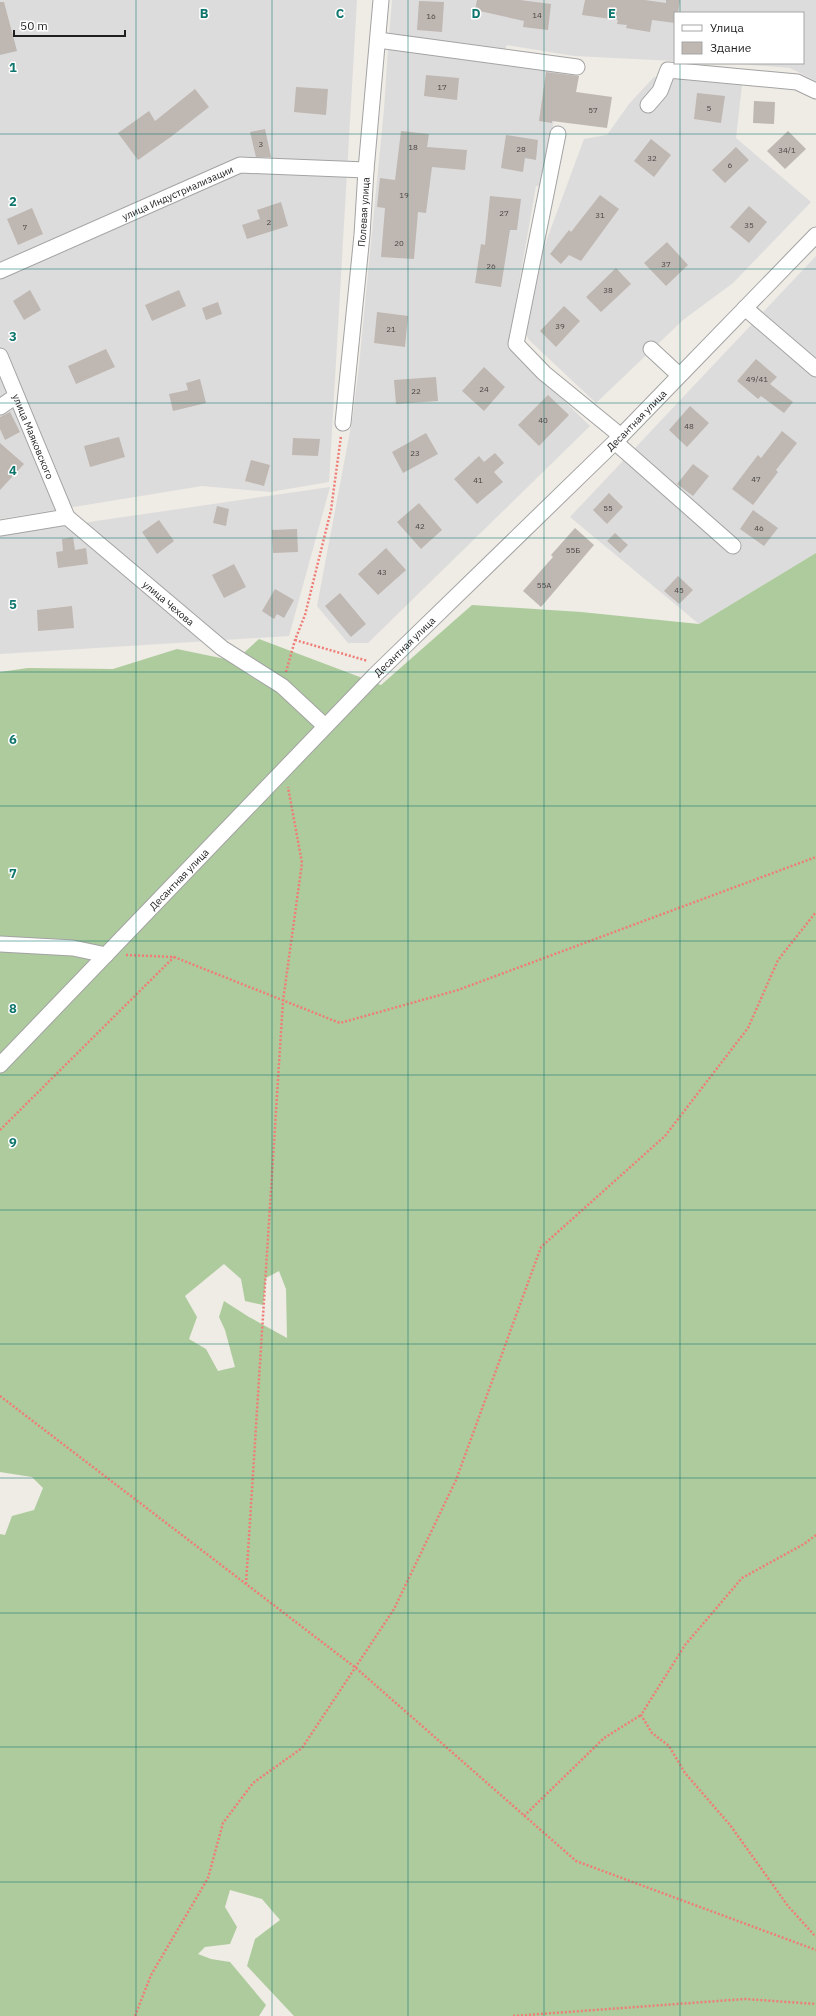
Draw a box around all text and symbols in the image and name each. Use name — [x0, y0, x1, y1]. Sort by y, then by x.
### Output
text: B — [200, 5, 209, 22]
text: C — [336, 5, 345, 22]
text: D — [471, 5, 481, 22]
text: E — [608, 5, 616, 22]
house number: 14 — [532, 10, 542, 20]
house number: 16 — [426, 11, 436, 21]
scale bar — [14, 12, 125, 38]
legend — [674, 12, 804, 64]
text: 50 m — [20, 18, 48, 33]
text: Улица — [710, 20, 744, 35]
text: Здание — [710, 40, 752, 55]
text: 1 — [9, 59, 17, 76]
house number: 17 — [437, 82, 447, 92]
house number: 5 — [707, 103, 712, 113]
house number: 57 — [588, 105, 598, 115]
house number: 3 — [259, 139, 264, 149]
house number: 18 — [408, 142, 418, 152]
house number: 28 — [516, 144, 526, 154]
house number: 34/1 — [778, 145, 796, 155]
house number: 32 — [647, 153, 657, 163]
house number: 6 — [728, 160, 733, 170]
street label: улица Индустриализации — [120, 162, 235, 223]
street label: Полевая улица — [354, 176, 372, 248]
house number: 19 — [399, 190, 409, 200]
text: 2 — [9, 193, 17, 210]
house number: 27 — [499, 208, 509, 218]
house number: 31 — [595, 210, 605, 220]
house number: 2 — [267, 217, 272, 227]
house number: 35 — [744, 220, 754, 230]
house number: 7 — [23, 222, 28, 232]
house number: 20 — [394, 238, 404, 248]
house number: 37 — [661, 259, 671, 269]
house number: 26 — [486, 261, 496, 271]
house number: 38 — [603, 285, 613, 295]
house number: 39 — [555, 321, 565, 331]
house number: 21 — [386, 324, 396, 334]
text: 3 — [9, 328, 17, 345]
house number: 49/41 — [746, 374, 768, 384]
house number: 24 — [479, 384, 489, 394]
house number: 22 — [411, 386, 421, 396]
street label: Десантная улица — [603, 386, 669, 453]
street label: улица Маяковского — [10, 392, 57, 481]
house number: 40 — [538, 415, 548, 425]
house number: 48 — [684, 421, 694, 431]
house number: 23 — [410, 448, 420, 458]
text: 4 — [9, 462, 17, 479]
house number: 47 — [751, 474, 761, 484]
house number: 41 — [473, 475, 483, 485]
house number: 55 — [603, 503, 613, 513]
house number: 42 — [415, 521, 425, 531]
house number: 46 — [754, 523, 764, 533]
house number: 55Б — [566, 545, 580, 555]
house number: 43 — [377, 567, 387, 577]
street label: улица Чехова — [140, 577, 198, 629]
house number: 55А — [537, 580, 551, 590]
house number: 45 — [674, 585, 684, 595]
text: 5 — [9, 596, 17, 613]
street label: Десантная улица — [371, 613, 438, 679]
text: 6 — [9, 731, 17, 748]
street label: Десантная улица — [146, 845, 212, 913]
text: 7 — [9, 865, 17, 882]
text: 8 — [9, 1000, 17, 1017]
text: 9 — [9, 1134, 17, 1151]

